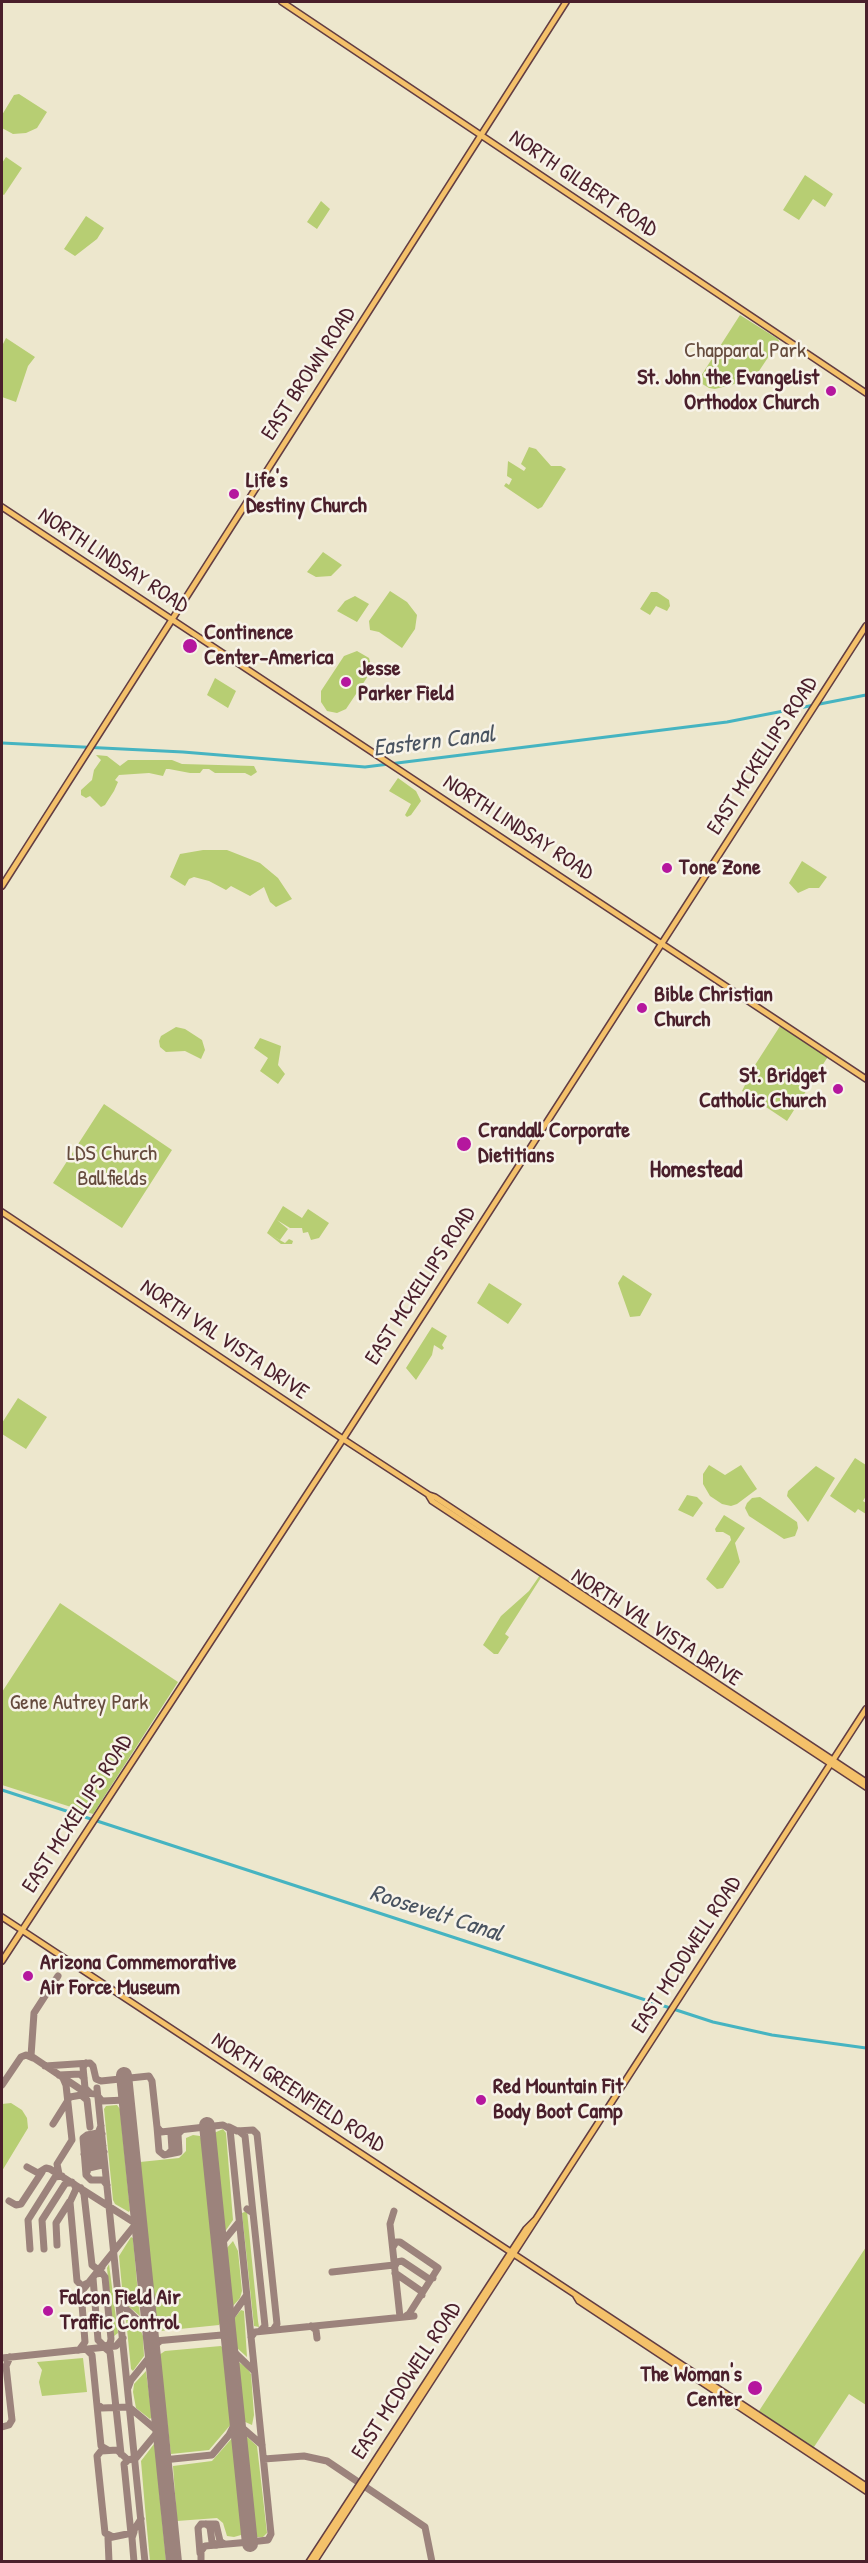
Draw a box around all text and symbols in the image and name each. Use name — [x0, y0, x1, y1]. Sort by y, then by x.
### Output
street label: NORTH GILBERT ROAD — [504, 125, 662, 243]
street label: EAST BROWN ROAD — [256, 303, 362, 445]
park label: Chapparal Park — [684, 338, 806, 364]
place label: St. John the Evangelist Orthodox Church — [637, 365, 819, 416]
marker: St. John the Evangelist Orthodox Church — [824, 384, 838, 398]
place label: Life's Destiny Church — [246, 468, 367, 520]
marker: Life's Destiny Church — [227, 487, 241, 501]
street label: NORTH LINDSAY ROAD — [33, 503, 193, 619]
place label: Continence Center-America — [204, 620, 333, 672]
marker: Continence Center-America — [181, 637, 199, 655]
place label: Jesse Parker Field — [358, 656, 453, 708]
street label: EAST MCKELLIPS ROAD — [702, 672, 824, 840]
marker: Jesse Parker Field — [339, 675, 353, 689]
water label: Eastern Canal — [372, 720, 496, 764]
street label: NORTH LINDSAY ROAD — [438, 770, 598, 886]
place label: Tone Zone — [679, 855, 761, 881]
marker: Tone Zone — [660, 861, 674, 875]
place label: Bible Christian Church — [654, 982, 773, 1034]
marker: Bible Christian Church — [635, 1001, 649, 1015]
place label: St. Bridget Catholic Church — [699, 1063, 826, 1114]
marker: St. Bridget Catholic Church — [831, 1082, 845, 1096]
place label: Crandall Corporate Dietitians — [478, 1118, 630, 1170]
marker: Crandall Corporate Dietitians — [455, 1135, 473, 1153]
park label: LDS Church Ballfields — [67, 1141, 157, 1192]
district label: Homestead — [650, 1157, 742, 1185]
street label: EAST MCKELLIPS ROAD — [360, 1202, 482, 1370]
street label: NORTH VAL VISTA DRIVE — [135, 1274, 313, 1406]
street label: NORTH VAL VISTA DRIVE — [566, 1563, 746, 1693]
park label: Gene Autrey Park — [10, 1690, 148, 1716]
street label: EAST MCKELLIPS ROAD — [17, 1730, 139, 1898]
street label: EAST MCDOWELL ROAD — [626, 1872, 748, 2038]
water label: Roosevelt Canal — [366, 1879, 506, 1949]
place label: Arizona Commemorative Air Force Museum — [40, 1950, 237, 2002]
marker: Arizona Commemorative Air Force Museum — [21, 1969, 35, 1983]
street label: NORTH GREENFIELD ROAD — [206, 2027, 390, 2159]
place label: Red Mountain Fit Body Boot Camp — [493, 2074, 623, 2126]
marker: Red Mountain Fit Body Boot Camp — [474, 2093, 488, 2107]
place label: Falcon Field Air Traffic Control — [60, 2285, 181, 2336]
street label: EAST MCDOWELL ROAD — [346, 2298, 468, 2464]
marker: Falcon Field Air Traffic Control — [41, 2304, 55, 2318]
place label: The Woman's Center — [641, 2362, 742, 2414]
marker: The Woman's Center — [746, 2379, 764, 2397]

